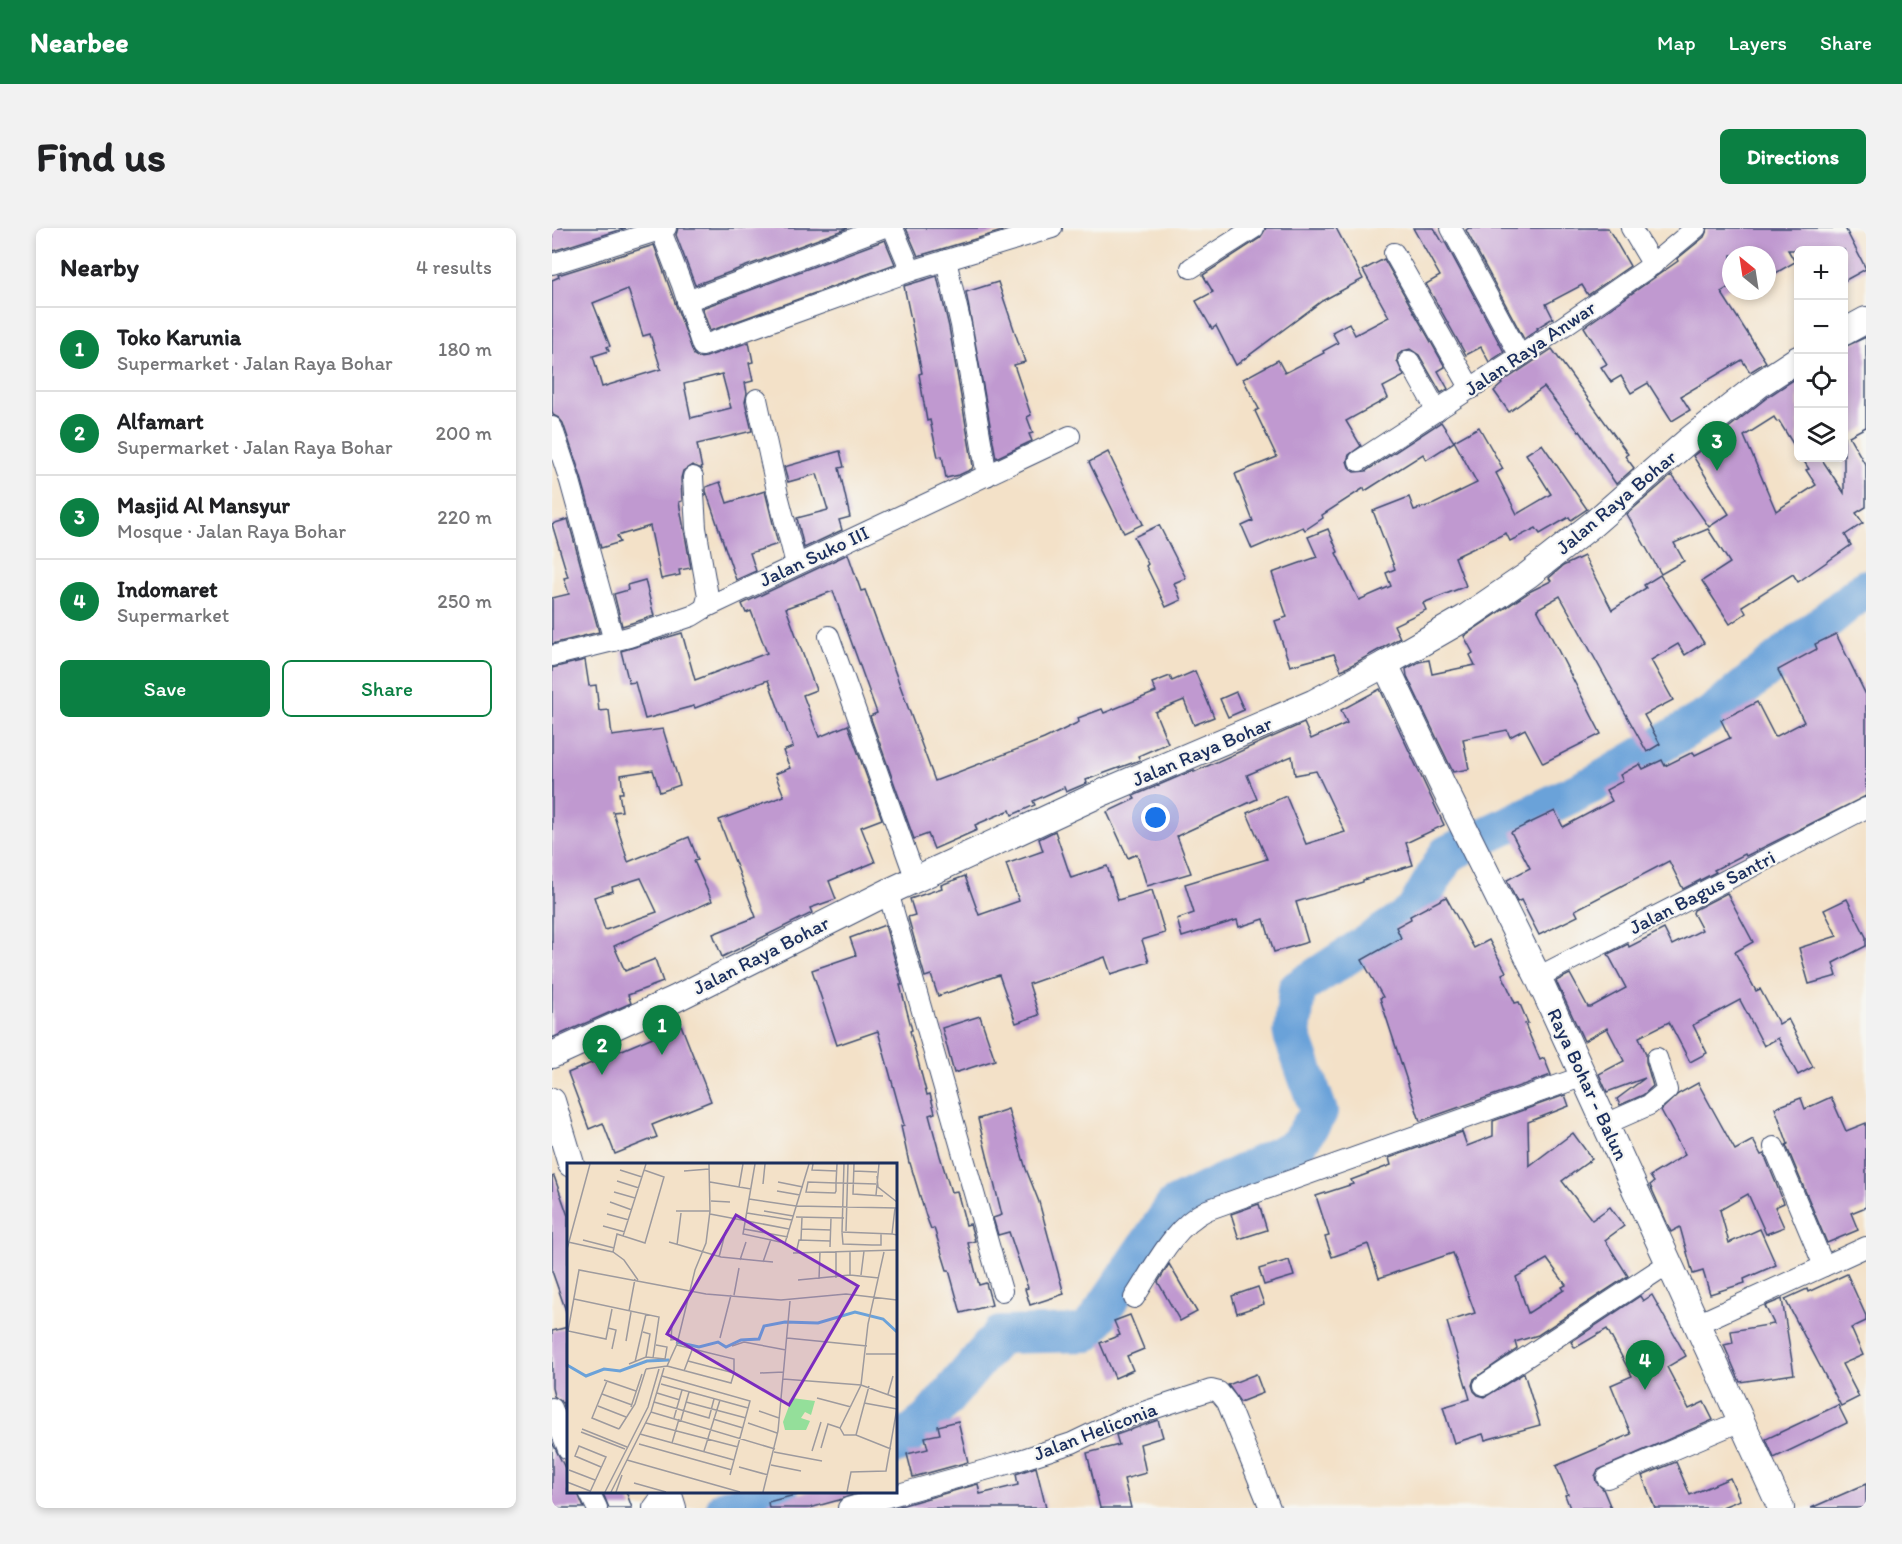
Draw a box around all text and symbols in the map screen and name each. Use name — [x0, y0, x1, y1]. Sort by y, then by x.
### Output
text: Nearbee — [30, 25, 129, 59]
text: Map — [1657, 30, 1696, 55]
text: Layers — [1729, 30, 1787, 55]
text: Share — [1820, 30, 1872, 55]
button: Directions — [1720, 129, 1866, 184]
text: Find us — [36, 131, 166, 182]
north arrow — [1722, 246, 1776, 300]
map controls — [1794, 246, 1848, 462]
button: + — [1794, 246, 1848, 300]
text: Nearby — [60, 251, 139, 283]
text: 4 results — [416, 255, 492, 279]
street label: Jalan Raya Anwar — [1460, 295, 1600, 401]
button: − — [1794, 300, 1848, 354]
text: Toko Karunia — [117, 324, 241, 351]
text: 1 — [75, 337, 84, 361]
text: 180 m — [438, 337, 492, 361]
text: Supermarket · Jalan Raya Bohar — [117, 351, 393, 375]
button: locate — [1794, 354, 1848, 408]
text: Alfamart — [117, 408, 203, 435]
button: layers — [1794, 408, 1848, 462]
text: 2 — [74, 421, 85, 445]
text: 200 m — [436, 421, 492, 445]
pin: 3 — [1698, 422, 1736, 471]
text: Supermarket · Jalan Raya Bohar — [117, 435, 393, 459]
street label: Jalan Raya Bohar — [1551, 444, 1681, 559]
text: Masjid Al Mansyur — [117, 492, 290, 519]
text: 3 — [74, 505, 85, 529]
text: 220 m — [437, 505, 492, 529]
text: Mosque · Jalan Raya Bohar — [117, 519, 346, 543]
street label: Jalan Suko III — [755, 520, 873, 592]
text: Indomaret — [117, 576, 218, 603]
text: 4 — [73, 589, 86, 613]
text: 250 m — [437, 589, 492, 613]
text: Supermarket — [117, 603, 229, 627]
button: Save — [60, 660, 270, 717]
button: Share — [282, 660, 492, 717]
street label: Jalan Raya Bohar — [1128, 711, 1276, 791]
your location — [1141, 803, 1170, 832]
street label: Jalan Bagus Santri — [1625, 845, 1779, 939]
street label: Jalan Raya Bohar — [689, 910, 833, 1000]
street label: Raya Bohar - Balun — [1542, 1004, 1634, 1164]
pin: 1 — [642, 1006, 682, 1055]
pin: 2 — [583, 1026, 622, 1075]
inset map — [567, 1163, 897, 1493]
pin: 4 — [1626, 1340, 1664, 1390]
street label: Jalan Heliconia — [1030, 1396, 1161, 1466]

